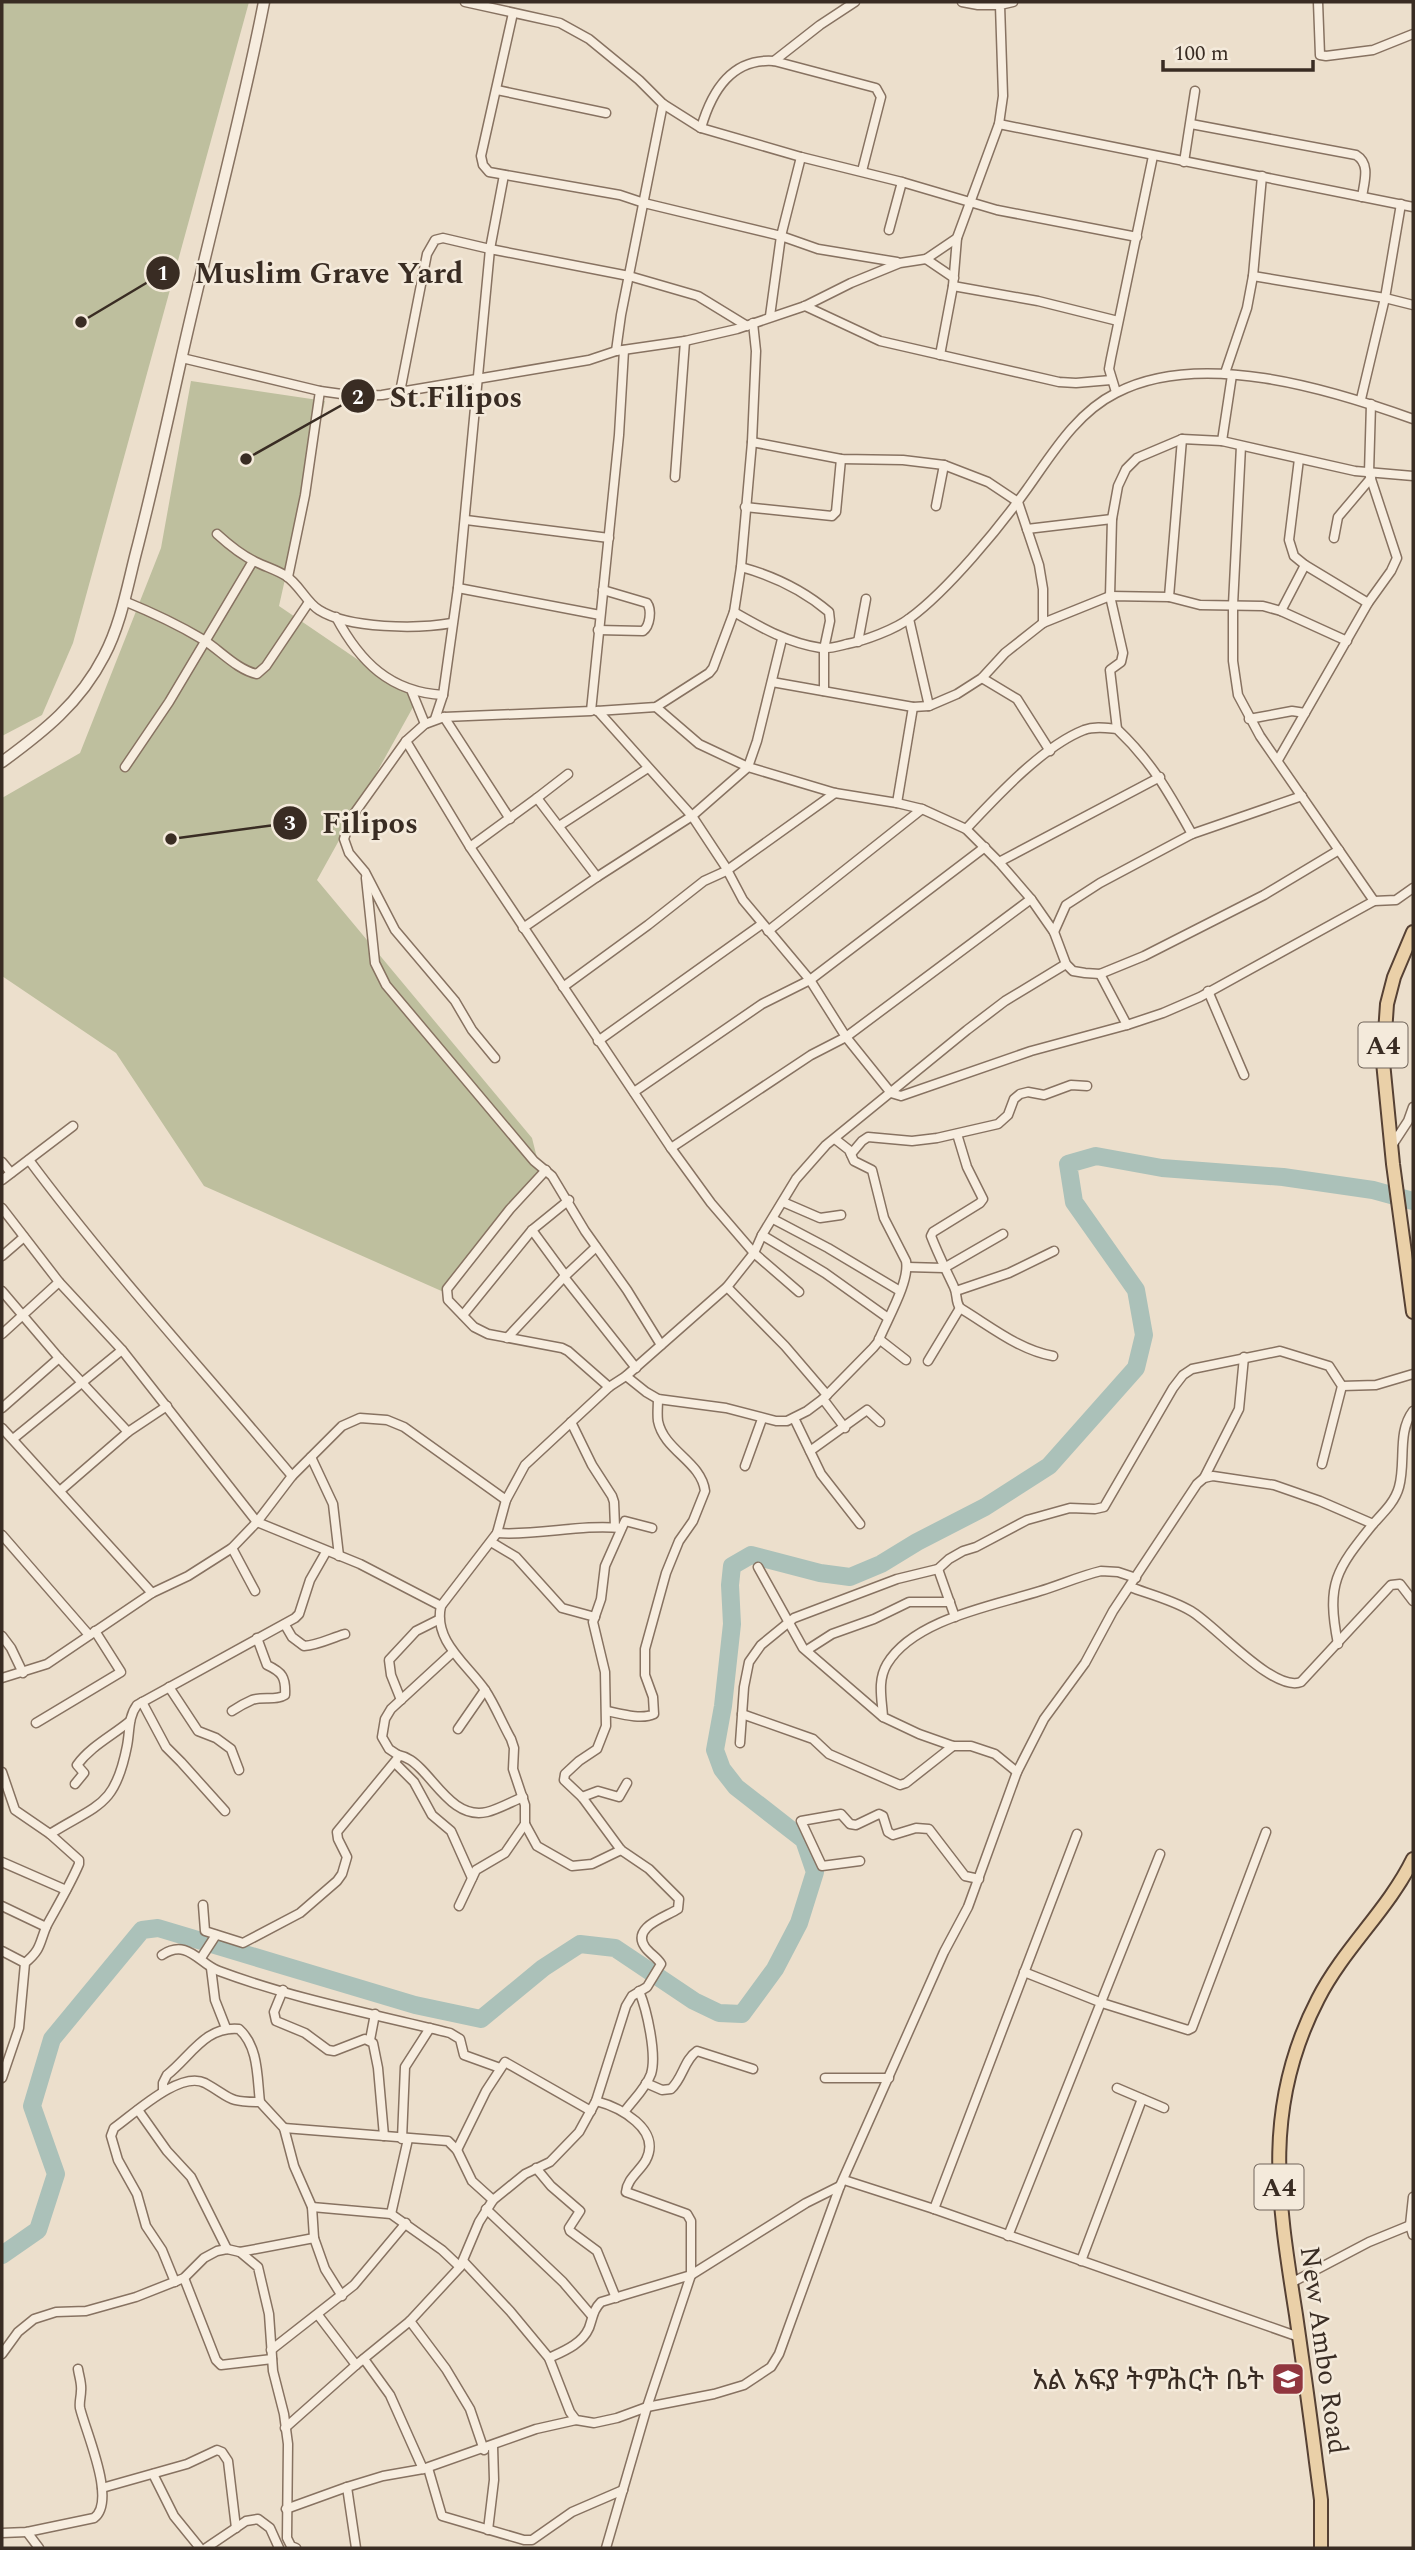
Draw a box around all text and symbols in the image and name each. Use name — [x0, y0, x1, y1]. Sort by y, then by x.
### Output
scale bar — [1163, 28, 1314, 72]
text: 100 m — [1174, 38, 1229, 70]
callout: Muslim Grave Yard — [145, 247, 477, 298]
text: Muslim Grave Yard — [195, 251, 463, 297]
text: 1 — [157, 258, 169, 290]
callout: St.Filipos — [340, 371, 536, 422]
text: St.Filipos — [390, 375, 522, 421]
text: 2 — [352, 382, 364, 414]
callout: Filipos — [273, 797, 432, 848]
text: Filipos — [322, 801, 418, 847]
text: 3 — [284, 808, 296, 840]
road number: A4 — [1358, 1022, 1408, 1068]
road number: A4 — [1254, 2164, 1304, 2210]
street label: New Ambo Road — [1288, 2243, 1359, 2457]
place label: አል አፍያ ትምሕርት ቤት — [1032, 2359, 1264, 2402]
school or university icon: አል አፍያ ትምሕርት ቤት — [1269, 2360, 1307, 2398]

